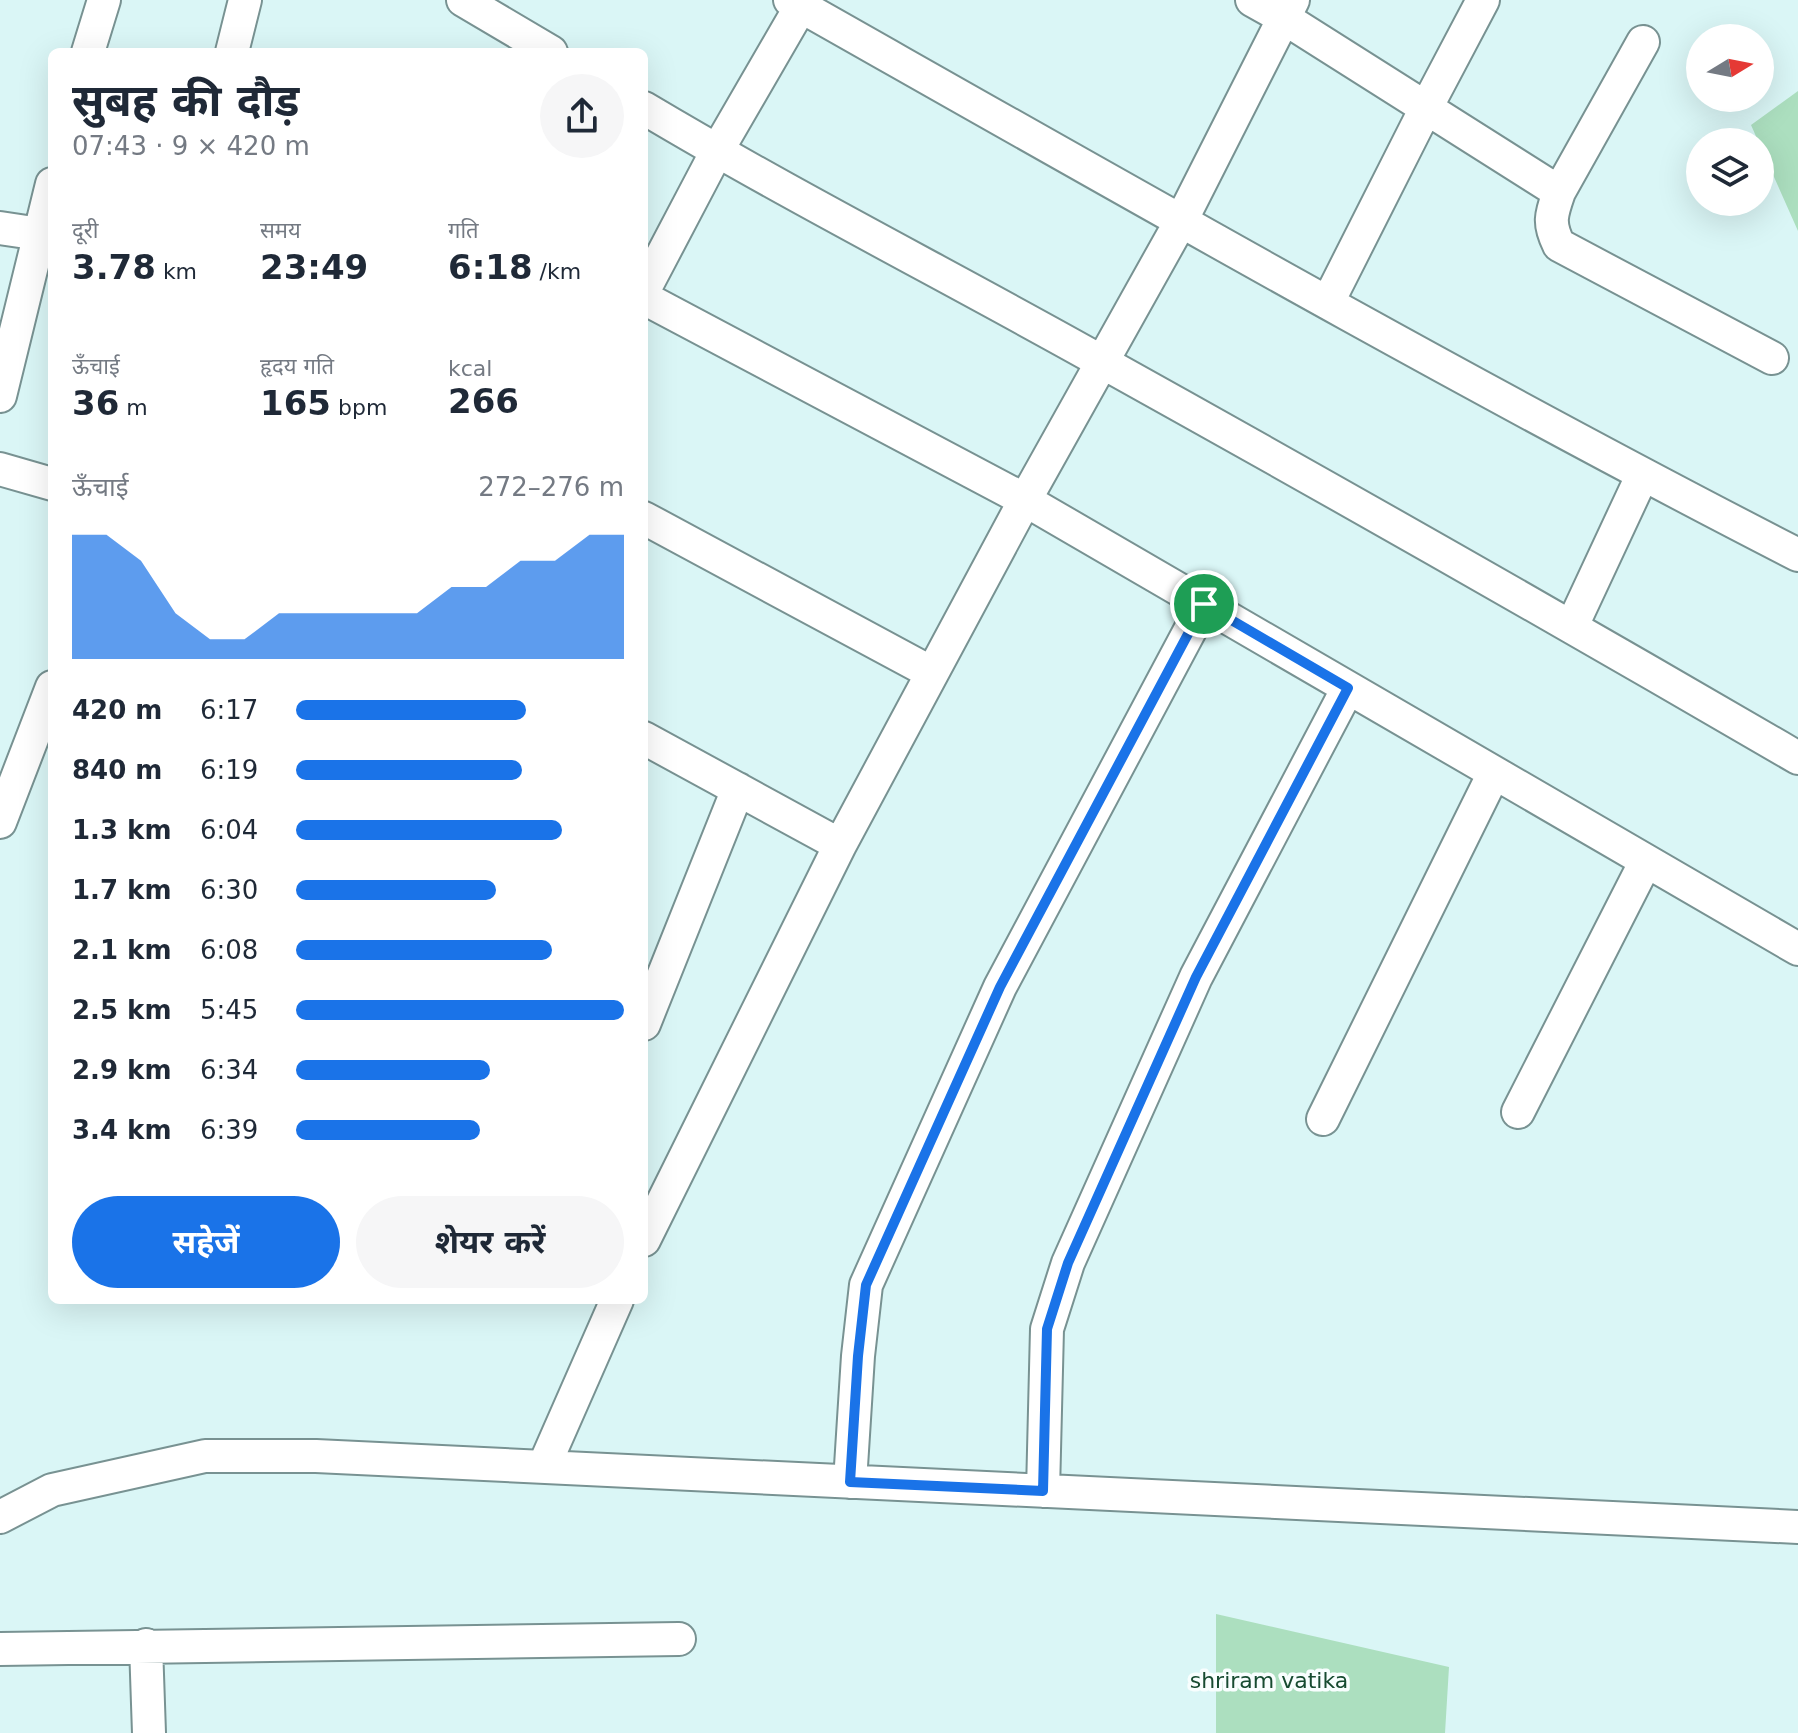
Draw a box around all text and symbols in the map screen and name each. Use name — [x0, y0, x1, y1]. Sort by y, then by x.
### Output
north arrow — [1686, 24, 1774, 112]
map controls — [1686, 24, 1774, 216]
button: share — [540, 74, 624, 158]
text: सुबह की दौड़ — [72, 75, 299, 126]
button: layers — [1686, 128, 1774, 216]
text: 07:43 · 9 × 420 m — [72, 131, 310, 161]
text: दूरी — [72, 218, 98, 243]
text: समय — [260, 218, 301, 243]
text: गति — [448, 218, 479, 243]
text: 3.78 — [72, 247, 156, 287]
text: 23:49 — [260, 247, 368, 287]
text: 6:18 — [448, 247, 533, 287]
text: km — [156, 259, 197, 284]
text: /km — [533, 259, 581, 284]
text: ऊँचाई — [72, 354, 120, 379]
text: हृदय गति — [260, 354, 334, 379]
text: kcal — [448, 356, 492, 381]
text: 266 — [448, 381, 519, 421]
text: 36 — [72, 383, 119, 423]
text: 165 — [260, 383, 331, 423]
text: m — [119, 395, 148, 420]
text: bpm — [331, 395, 387, 420]
text: ऊँचाई — [72, 472, 128, 502]
text: 272–276 m — [478, 472, 624, 502]
pin — [1170, 570, 1238, 638]
icon: arrive — [1182, 582, 1226, 626]
text: 420 m — [72, 695, 162, 725]
text: 6:17 — [200, 695, 258, 725]
text: 840 m — [72, 755, 162, 785]
text: 6:19 — [200, 755, 258, 785]
text: 1.3 km — [72, 815, 172, 845]
text: 6:04 — [200, 815, 258, 845]
text: 1.7 km — [72, 875, 172, 905]
text: 6:30 — [200, 875, 258, 905]
text: 2.1 km — [72, 935, 172, 965]
text: 6:08 — [200, 935, 258, 965]
text: 2.5 km — [72, 995, 172, 1025]
text: 5:45 — [200, 995, 258, 1025]
text: 2.9 km — [72, 1055, 172, 1085]
text: 6:34 — [200, 1055, 258, 1085]
text: 3.4 km — [72, 1115, 172, 1145]
text: 6:39 — [200, 1115, 258, 1145]
button: सहेजें — [72, 1196, 340, 1288]
button: शेयर करें — [356, 1196, 624, 1288]
park label: shriram vatika — [1190, 1668, 1348, 1693]

